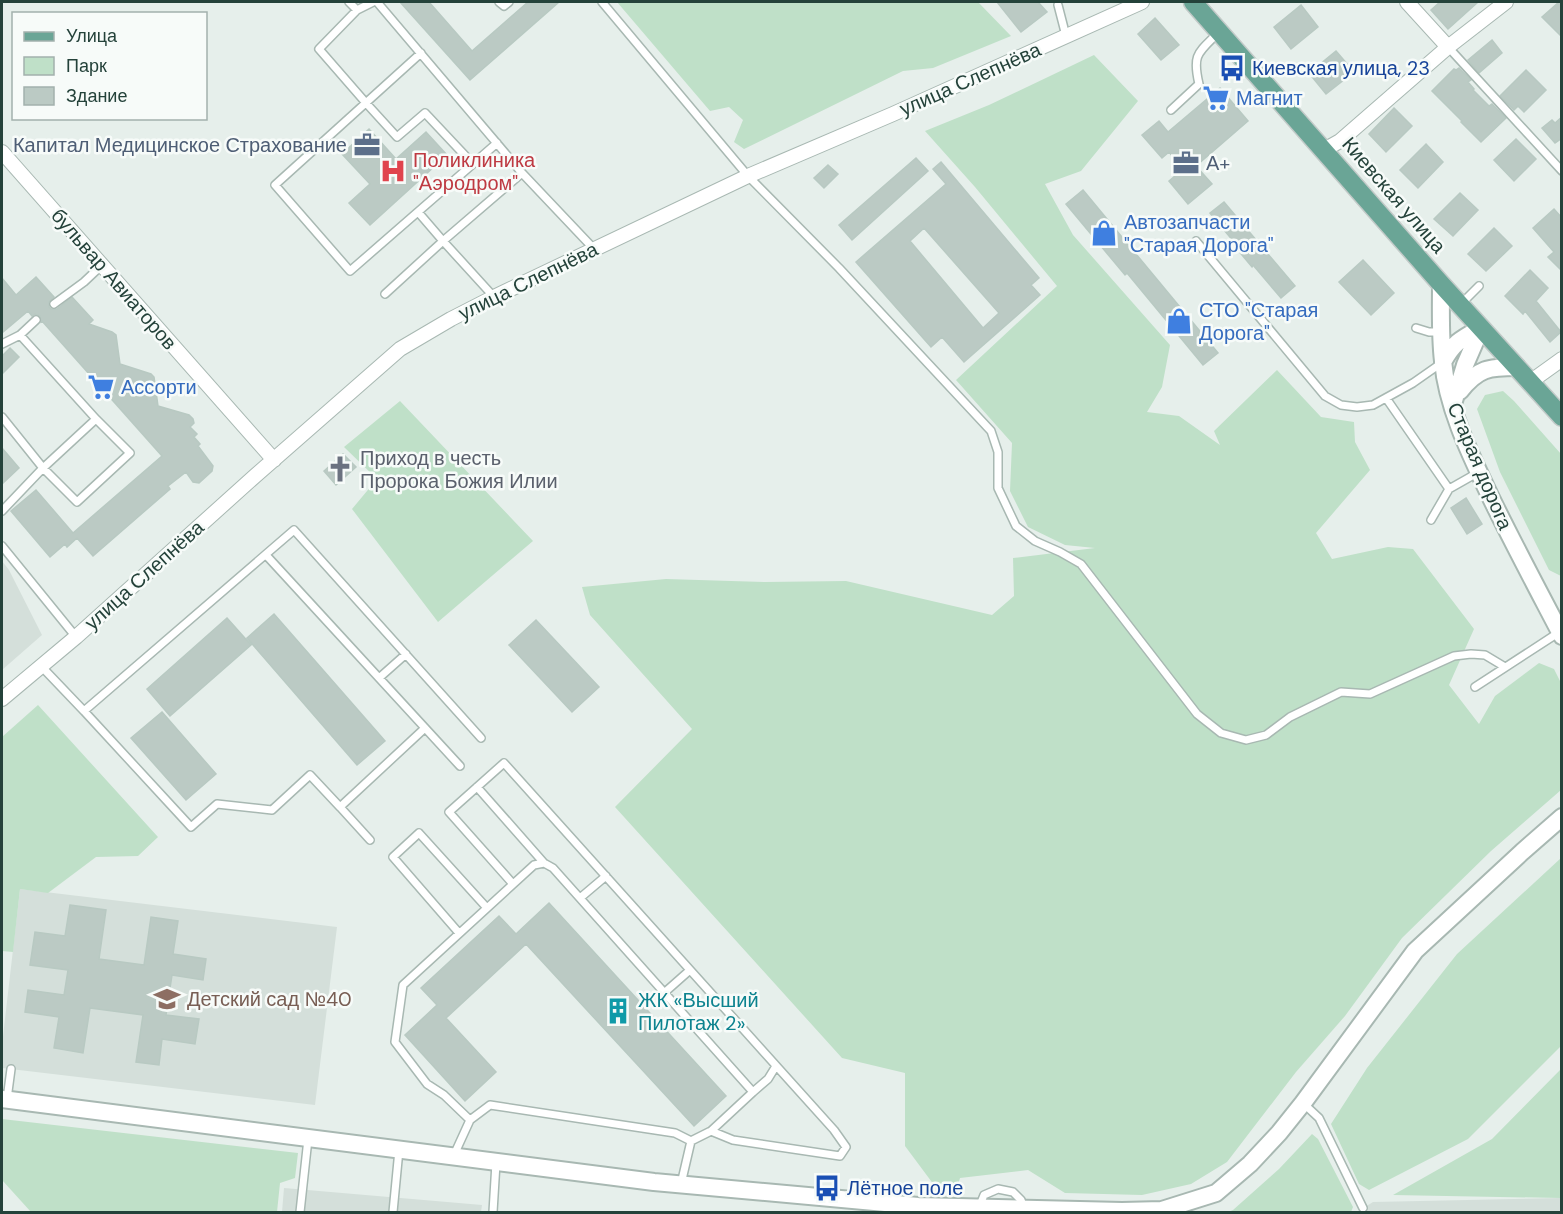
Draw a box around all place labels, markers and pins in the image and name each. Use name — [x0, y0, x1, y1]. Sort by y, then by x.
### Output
bus stop icon: Киевская улица, 23 — [1217, 53, 1247, 83]
place label: Киевская улица, 23 — [1252, 55, 1430, 81]
supermarket icon: Магнит — [1201, 83, 1231, 113]
place label: Магнит — [1236, 85, 1303, 111]
office icon: Капитал Медицинское Страхование — [352, 130, 382, 160]
place label: Капитал Медицинское Страхование — [13, 132, 347, 158]
place label: Поликлиника "Аэродром" — [413, 147, 536, 196]
office icon: А+ — [1171, 148, 1201, 178]
place label: А+ — [1206, 150, 1230, 176]
hospital icon: Поликлиника "Аэродром" — [378, 156, 408, 186]
place label: Автозапчасти "Старая Дорога" — [1124, 209, 1274, 258]
shop icon: Автозапчасти "Старая Дорога" — [1089, 218, 1119, 248]
place label: СТО "Старая Дорога" — [1199, 297, 1318, 346]
shop icon: СТО "Старая Дорога" — [1164, 306, 1194, 336]
supermarket icon: Ассорти — [86, 372, 116, 402]
place label: Ассорти — [121, 374, 197, 400]
place label: Приход в честь Пророка Божия Илии — [360, 445, 558, 494]
church icon: Приход в честь Пророка Божия Илии — [325, 454, 355, 484]
school or university icon: Детский сад №40 — [152, 984, 182, 1014]
place label: Детский сад №40 — [187, 986, 352, 1012]
place label: ЖК «Высший Пилотаж 2» — [638, 987, 759, 1036]
building icon: ЖК «Высший Пилотаж 2» — [603, 996, 633, 1026]
bus stop icon: Лётное поле — [812, 1173, 842, 1203]
place label: Лётное поле — [847, 1175, 963, 1201]

